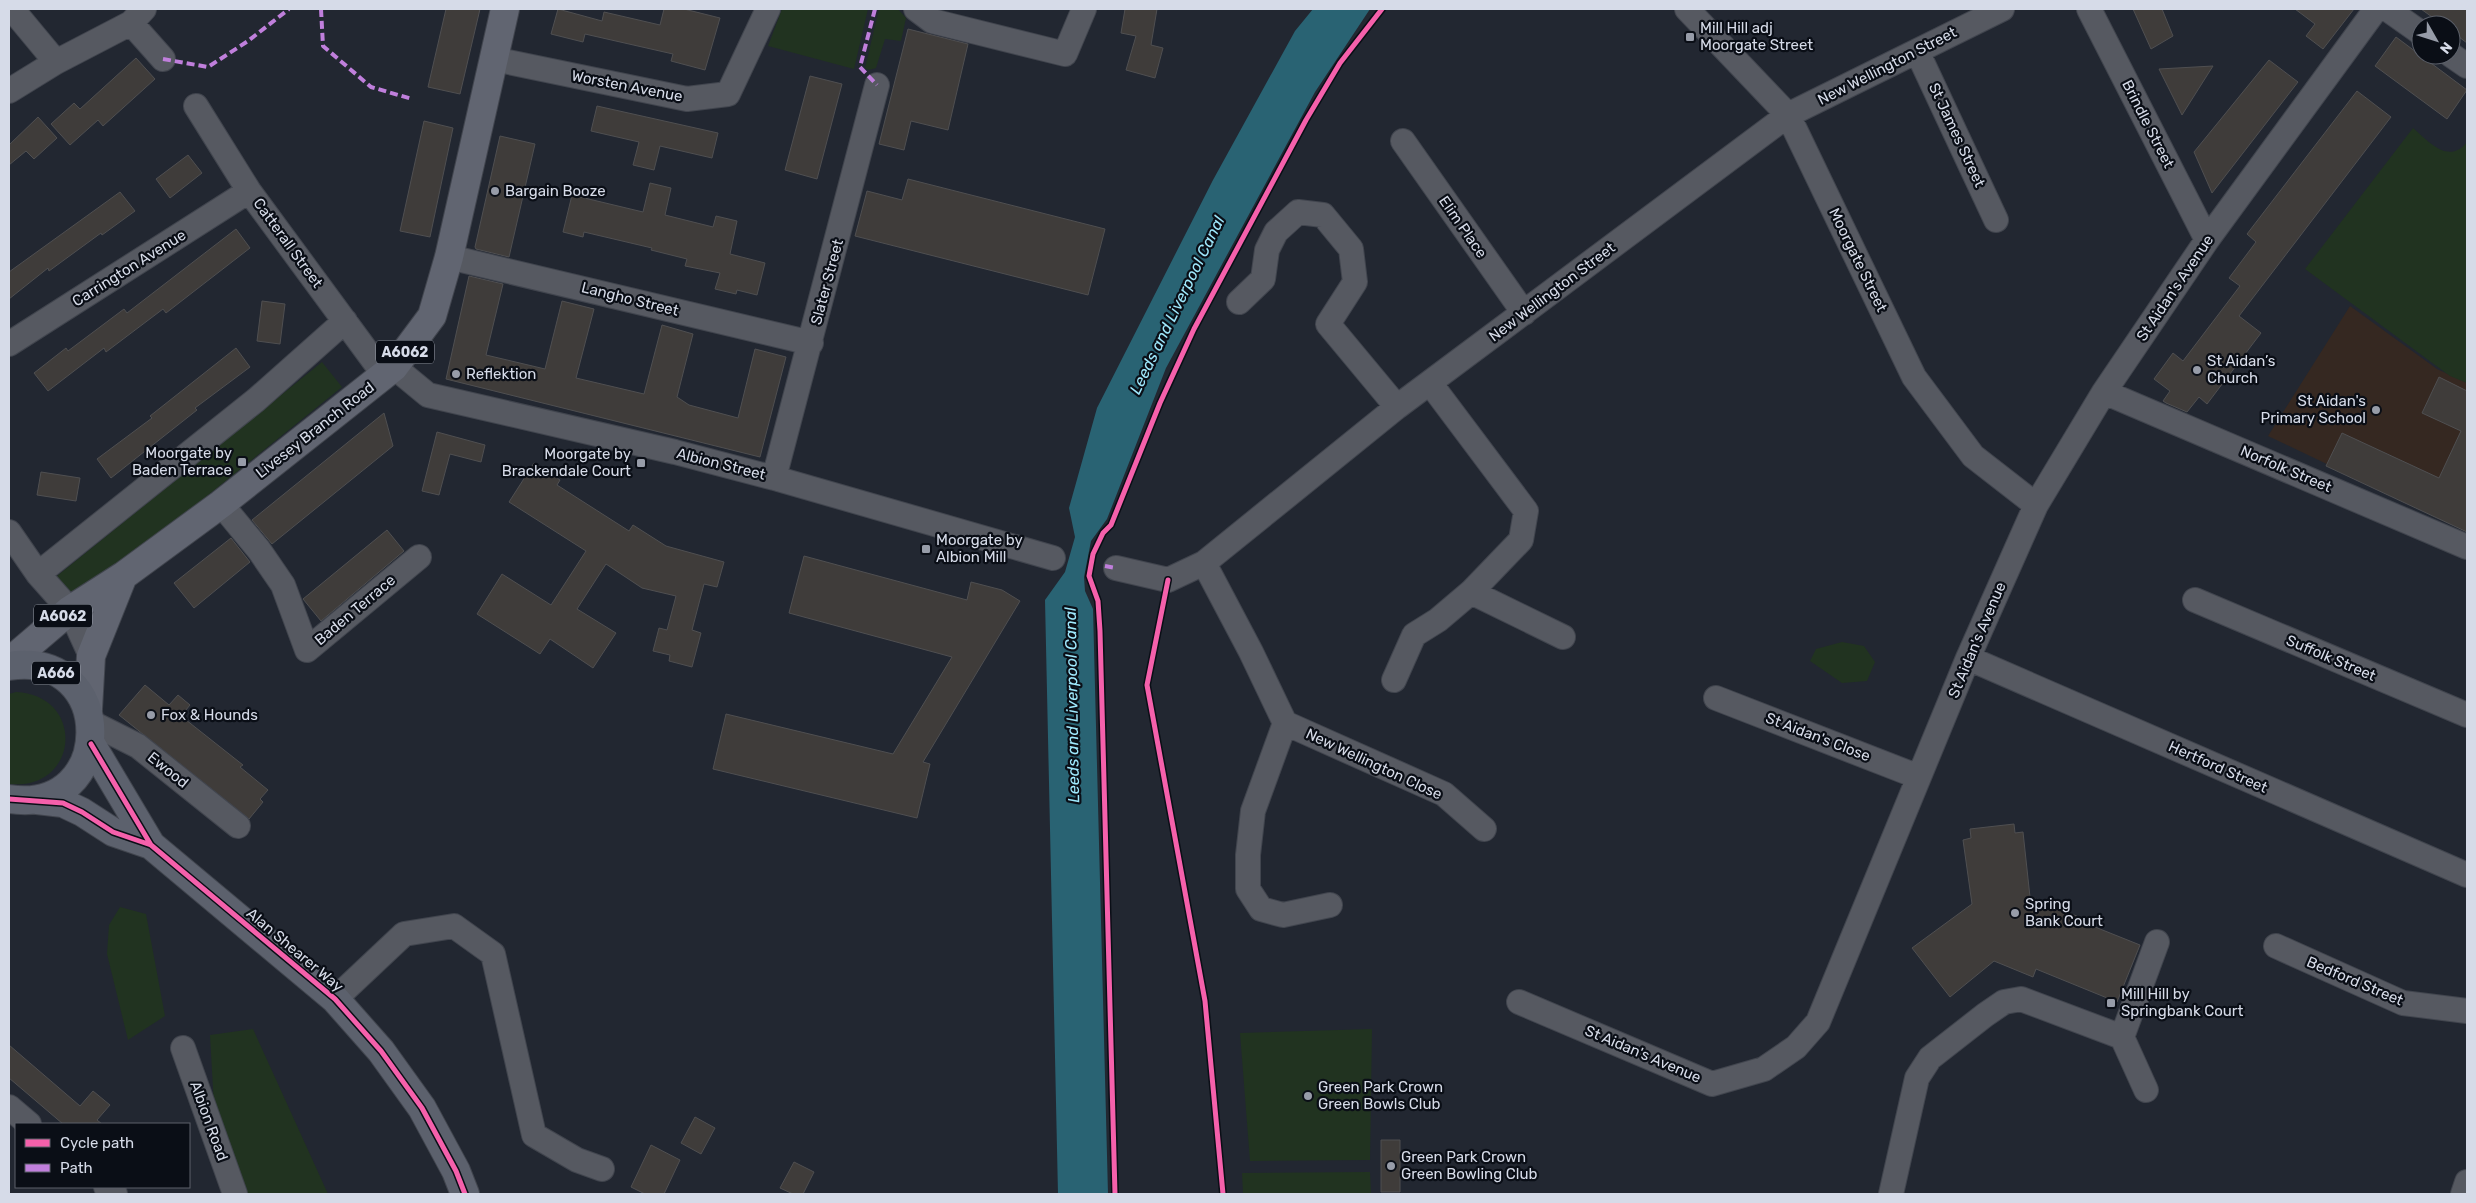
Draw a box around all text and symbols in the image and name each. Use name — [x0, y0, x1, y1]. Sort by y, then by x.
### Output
north arrow — [2411, 15, 2461, 65]
place label: Mill Hill adj Moorgate Street — [1700, 19, 1813, 54]
street label: New Wellington Street — [1815, 23, 1960, 109]
marker: Mill Hill adj Moorgate Street — [1684, 31, 1696, 43]
text: N — [2436, 39, 2455, 57]
street label: Worsten Avenue — [570, 66, 684, 106]
street label: Brindle Street — [2118, 77, 2178, 171]
street label: St James Street — [1925, 80, 1989, 190]
place label: Bargain Booze — [505, 182, 606, 200]
marker: Bargain Booze — [489, 185, 501, 197]
street label: Elim Place — [1435, 193, 1491, 261]
street label: Catterall Street — [249, 195, 327, 291]
street label: Moorgate Street — [1825, 205, 1891, 315]
water label: Leeds and Liverpool Canal — [1126, 212, 1229, 397]
street label: Carrington Avenue — [69, 226, 189, 310]
street label: St Aidan's Avenue — [2133, 231, 2217, 345]
street label: Slater Street — [807, 237, 847, 327]
street label: New Wellington Street — [1485, 239, 1619, 345]
street label: Langho Street — [580, 278, 681, 320]
road number: A6062 — [376, 341, 434, 364]
place label: St Aidan’s Church — [2207, 352, 2276, 387]
marker: St Aidan’s Church — [2191, 364, 2203, 376]
place label: Reflektion — [466, 365, 536, 383]
marker: Reflektion — [450, 368, 462, 380]
street label: Livesey Branch Road — [252, 378, 378, 482]
place label: St Aidan's Primary School — [2261, 392, 2366, 427]
marker: St Aidan's Primary School — [2370, 404, 2382, 416]
street label: Norfolk Street — [2238, 442, 2334, 496]
place label: Moorgate by Baden Terrace — [132, 444, 232, 479]
street label: Albion Street — [675, 444, 767, 484]
place label: Moorgate by Brackendale Court — [502, 445, 631, 480]
marker: Moorgate by Baden Terrace — [236, 456, 248, 468]
marker: Moorgate by Brackendale Court — [635, 457, 647, 469]
place label: Moorgate by Albion Mill — [936, 531, 1023, 566]
marker: Moorgate by Albion Mill — [920, 543, 932, 555]
street label: Baden Terrace — [311, 571, 399, 649]
street label: St Aidan's Avenue — [1944, 579, 2010, 701]
road number: A6062 — [34, 604, 92, 628]
water label: Leeds and Liverpool Canal — [1061, 606, 1083, 803]
street label: Suffolk Street — [2284, 631, 2379, 685]
road number: A666 — [32, 661, 80, 684]
place label: Fox & Hounds — [161, 706, 258, 724]
marker: Fox & Hounds — [145, 709, 157, 721]
street label: St Aidan's Close — [1763, 709, 1873, 765]
street label: New Wellington Close — [1303, 724, 1445, 804]
street label: Hertford Street — [2166, 737, 2270, 797]
street label: Ewood — [144, 748, 192, 792]
place label: Spring Bank Court — [2025, 895, 2103, 930]
street label: Alan Shearer Way — [243, 904, 347, 996]
marker: Spring Bank Court — [2009, 907, 2021, 919]
street label: Bedford Street — [2304, 953, 2406, 1009]
place label: Mill Hill by Springbank Court — [2121, 985, 2244, 1020]
marker: Mill Hill by Springbank Court — [2105, 997, 2117, 1009]
street label: St Aidan's Avenue — [1582, 1021, 1704, 1087]
place label: Green Park Crown Green Bowls Club — [1318, 1078, 1443, 1113]
street label: Albion Road — [186, 1079, 232, 1163]
marker: Green Park Crown Green Bowls Club — [1302, 1090, 1314, 1102]
legend — [15, 1123, 190, 1188]
text: Cycle path — [60, 1134, 134, 1152]
place label: Green Park Crown Green Bowling Club — [1401, 1148, 1537, 1183]
text: Path — [60, 1159, 93, 1177]
marker: Green Park Crown Green Bowling Club — [1385, 1160, 1397, 1172]

